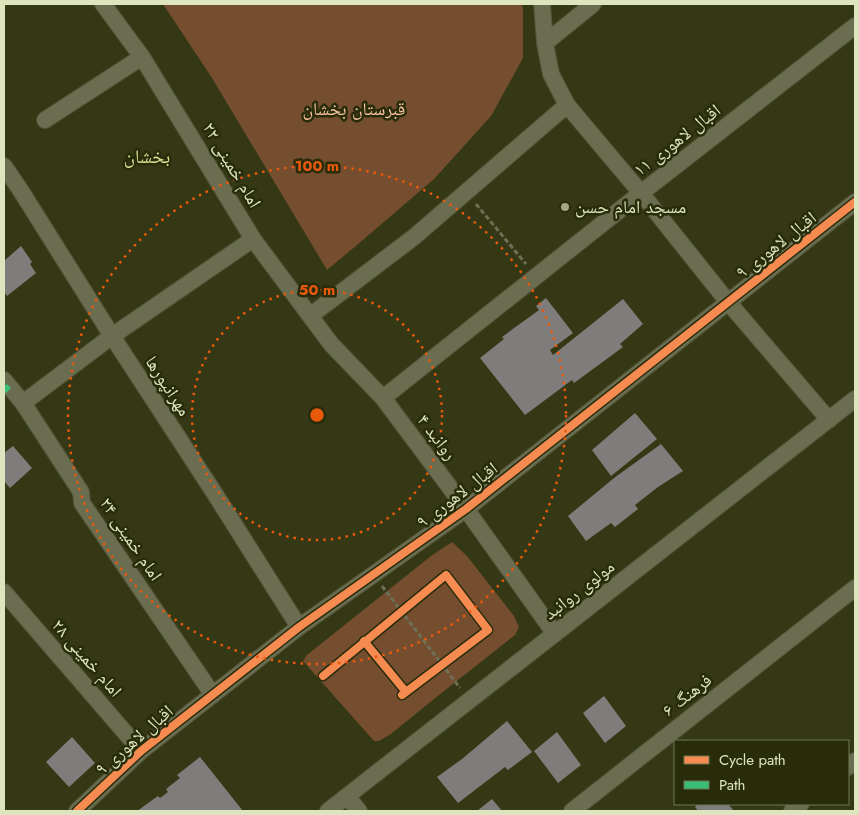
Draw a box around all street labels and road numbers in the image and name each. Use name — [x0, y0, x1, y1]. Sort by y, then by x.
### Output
street label: اقبال لاهوری ۱۱ — [628, 98, 726, 182]
street label: امام خمینی ۲۲ — [196, 117, 268, 213]
street label: اقبال لاهوری ۹ — [730, 205, 822, 285]
street label: مهرانپورها — [139, 351, 197, 421]
street label: روانبد ۴ — [411, 408, 463, 466]
street label: اقبال لاهوری ۹ — [411, 456, 503, 534]
street label: امام خمینی ۲۴ — [93, 492, 169, 586]
street label: مولوی روانبد — [538, 554, 620, 626]
street label: امام خمینی ۲۸ — [46, 613, 128, 703]
street label: فرهنگ ۶ — [657, 667, 717, 723]
street label: اقبال لاهوری ۹ — [89, 699, 179, 781]

